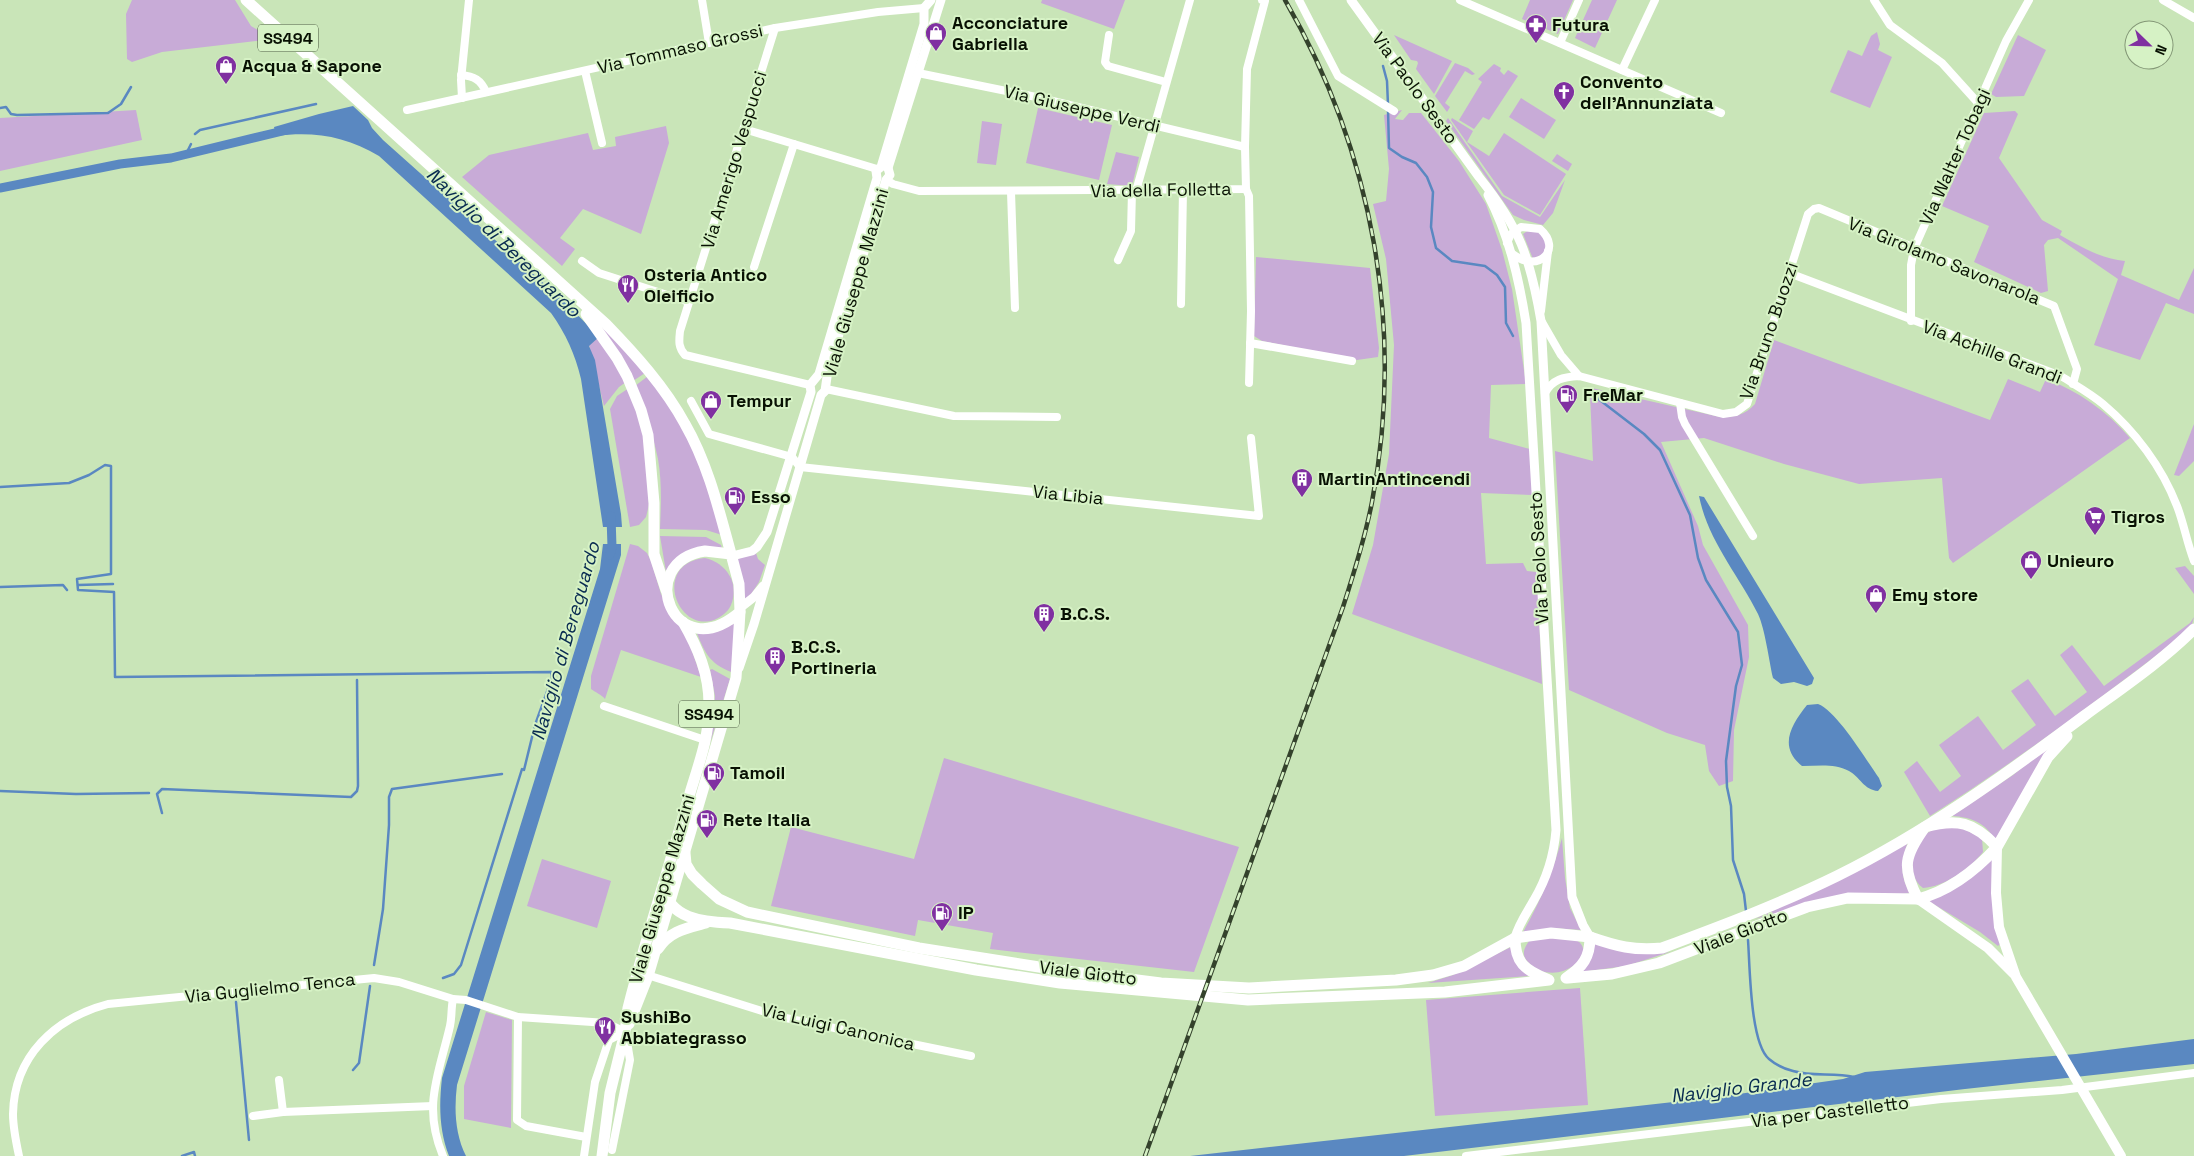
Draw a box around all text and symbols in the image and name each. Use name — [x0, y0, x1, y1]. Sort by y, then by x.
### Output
place label: Acconciature Gabriella — [952, 11, 1068, 55]
pharmacy icon: Futura — [1524, 13, 1548, 44]
place label: Futura — [1552, 13, 1610, 36]
street label: Via Tommaso Grossi — [595, 18, 765, 79]
north arrow — [2124, 20, 2174, 70]
shop icon: Acconciature Gabriella — [924, 21, 948, 52]
road number: SS494 — [258, 24, 318, 52]
street label: Via Paolo Sesto — [1367, 27, 1464, 148]
text: N — [2151, 42, 2171, 58]
shop icon: Acqua & Sapone — [214, 54, 238, 85]
place label: Acqua & Sapone — [242, 54, 382, 77]
street label: Via Amerigo Vespucci — [695, 68, 772, 252]
place label: Convento dell'Annunziata — [1580, 70, 1714, 114]
street label: Via Giuseppe Verdi — [1002, 79, 1163, 138]
church icon: Convento dell'Annunziata — [1552, 80, 1576, 111]
street label: Via Walter Tobagi — [1914, 85, 1995, 229]
water label: Naviglio di Bereguardo — [421, 162, 587, 324]
street label: Via della Folletta — [1090, 177, 1232, 202]
street label: Viale Giuseppe Mazzini — [817, 185, 894, 380]
street label: Via Girolamo Savonarola — [1845, 211, 2044, 310]
street label: Via Bruno Buozzi — [1734, 259, 1803, 403]
place label: Osteria Antico Oleificio — [644, 263, 767, 307]
restaurant icon: Osteria Antico Oleificio — [616, 273, 640, 304]
street label: Via Achille Grandi — [1919, 314, 2065, 389]
fuel station icon: FreMar — [1555, 383, 1579, 414]
place label: FreMar — [1583, 383, 1643, 406]
shop icon: Tempur — [699, 389, 723, 420]
place label: Tempur — [727, 389, 791, 412]
building icon: MartinAntincendi — [1290, 467, 1314, 498]
place label: MartinAntincendi — [1318, 467, 1470, 490]
street label: Via Libia — [1031, 479, 1105, 510]
fuel station icon: Esso — [723, 485, 747, 516]
place label: Esso — [751, 485, 791, 508]
street label: Via Paolo Sesto — [1524, 491, 1553, 625]
supermarket icon: Tigros — [2083, 505, 2107, 536]
place label: Tigros — [2111, 505, 2165, 528]
water label: Naviglio di Bereguardo — [525, 538, 606, 743]
shop icon: Unieuro — [2019, 549, 2043, 580]
place label: Unieuro — [2047, 549, 2114, 572]
shop icon: Emy store — [1864, 583, 1888, 614]
place label: Emy store — [1892, 583, 1978, 606]
building icon: B.C.S. — [1032, 602, 1056, 633]
place label: B.C.S. — [1060, 602, 1110, 625]
place label: B.C.S. Portineria — [791, 635, 877, 679]
building icon: B.C.S. Portineria — [763, 645, 787, 676]
road number: SS494 — [679, 701, 739, 728]
fuel station icon: Tamoil — [702, 761, 726, 792]
place label: Tamoil — [730, 761, 785, 784]
street label: Viale Giuseppe Mazzini — [623, 791, 700, 986]
fuel station icon: Rete Italia — [695, 808, 719, 839]
place label: Rete Italia — [723, 808, 811, 831]
fuel station icon: IP — [930, 901, 954, 932]
place label: IP — [958, 901, 974, 924]
street label: Viale Giotto — [1691, 903, 1791, 960]
street label: Viale Giotto — [1038, 955, 1138, 990]
street label: Via Guglielmo Tenca — [184, 967, 356, 1008]
street label: Via Luigi Canonica — [759, 998, 917, 1055]
place label: SushiBo Abbiategrasso — [621, 1005, 747, 1049]
restaurant icon: SushiBo Abbiategrasso — [593, 1015, 617, 1046]
water label: Naviglio Grande — [1669, 1066, 1814, 1109]
street label: Via per Castelletto — [1750, 1090, 1910, 1133]

